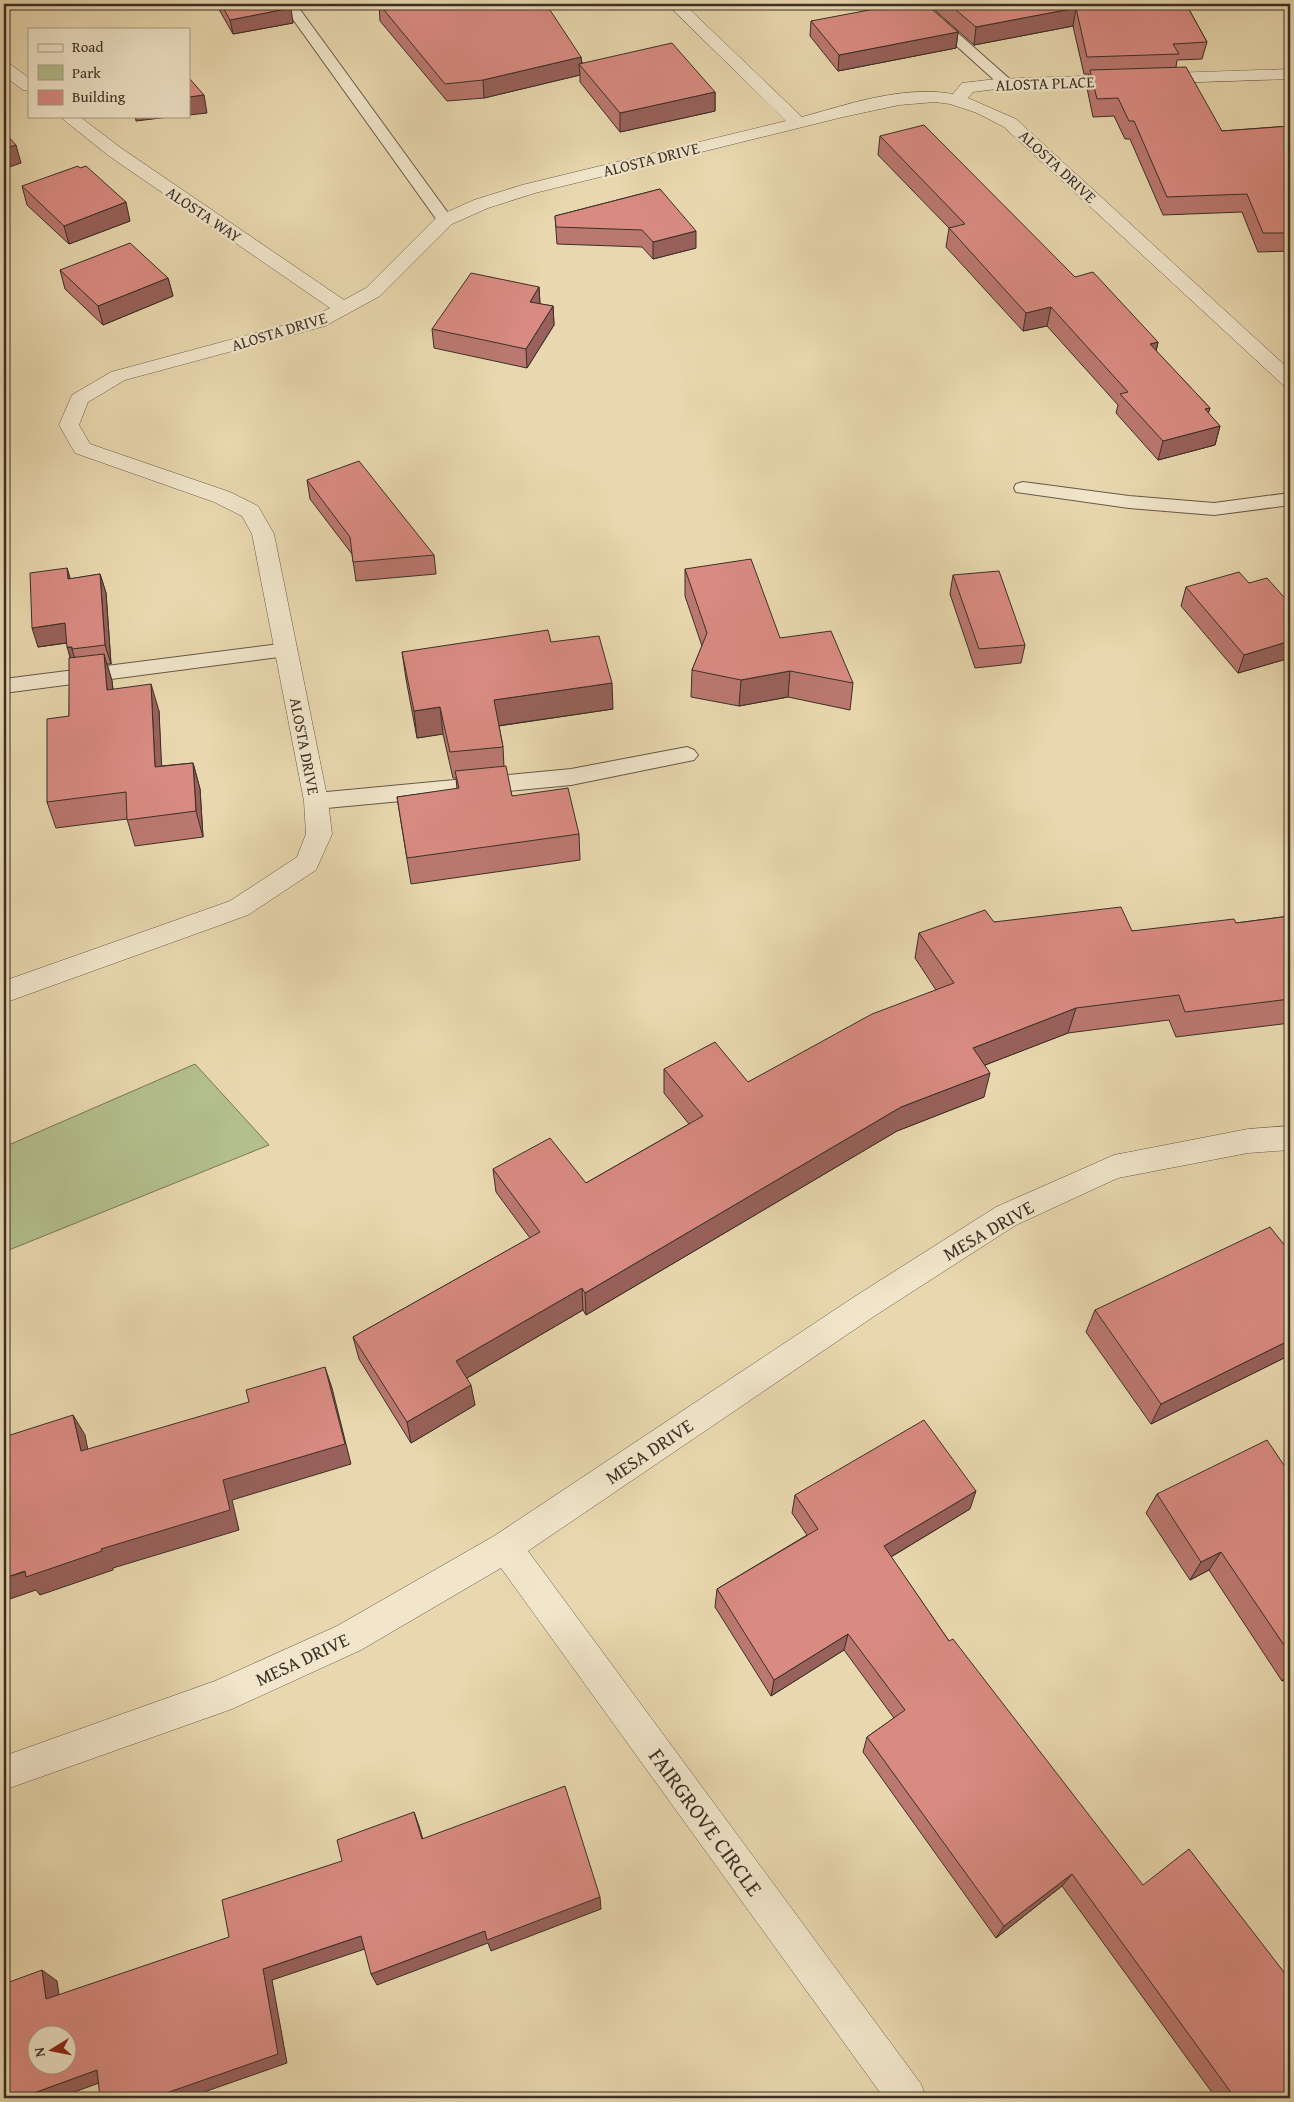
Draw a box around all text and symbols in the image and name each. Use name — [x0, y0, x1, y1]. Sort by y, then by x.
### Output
legend — [28, 28, 190, 118]
text: Road — [72, 36, 103, 57]
text: Park — [72, 62, 101, 83]
street label: ALOSTA PLACE — [995, 69, 1095, 97]
text: Building — [72, 86, 126, 107]
street label: ALOSTA DRIVE — [1014, 124, 1102, 208]
street label: ALOSTA DRIVE — [600, 135, 702, 183]
street label: ALOSTA WAY — [161, 180, 247, 248]
street label: ALOSTA DRIVE — [228, 305, 330, 357]
street label: ALOSTA DRIVE — [284, 695, 326, 797]
street label: MESA DRIVE — [937, 1193, 1039, 1267]
street label: MESA DRIVE — [599, 1411, 699, 1491]
street label: MESA DRIVE — [251, 1625, 354, 1693]
street label: FAIRGROVE CIRCLE — [641, 1741, 771, 1903]
north arrow — [28, 2024, 78, 2074]
text: N — [28, 2045, 50, 2059]

